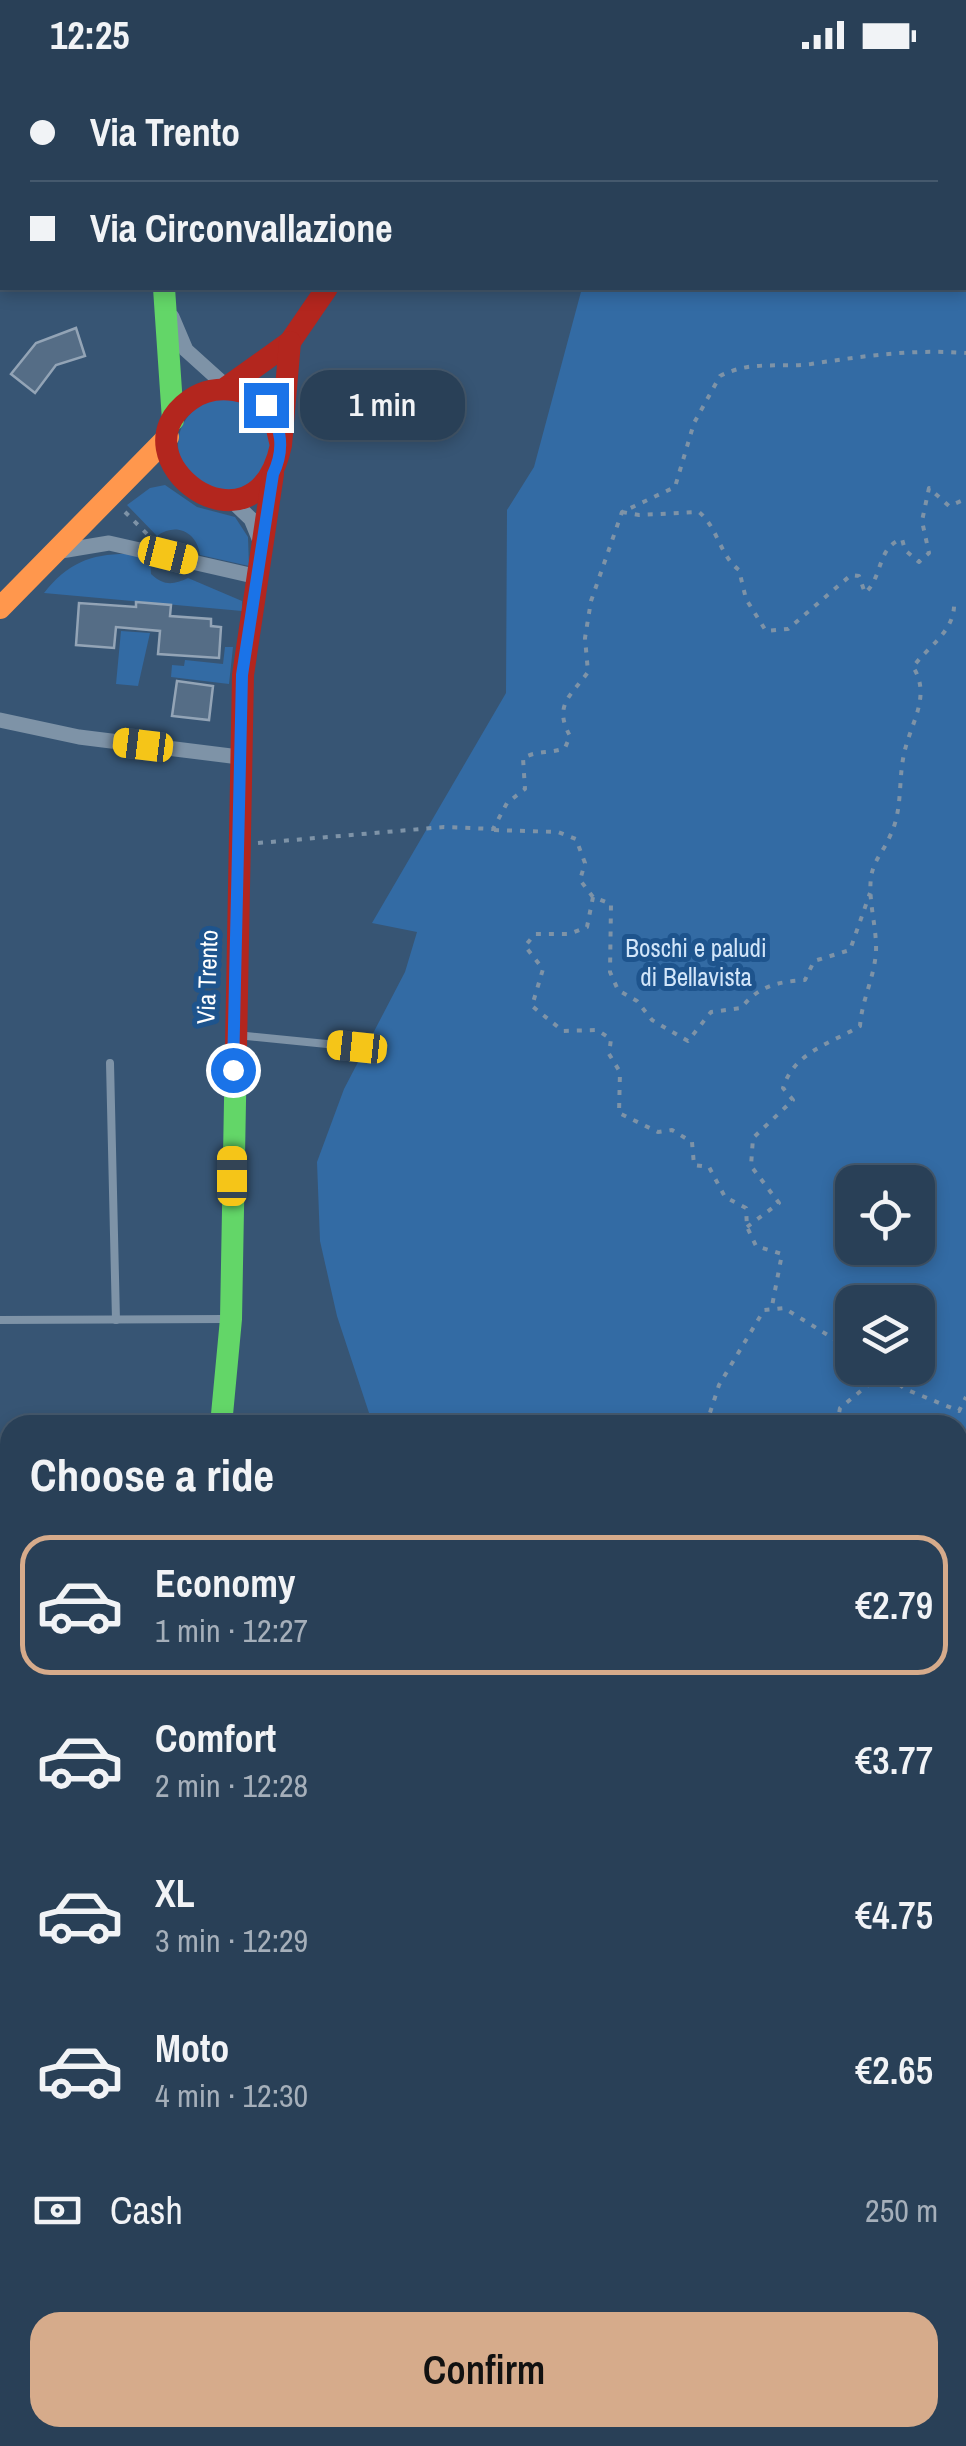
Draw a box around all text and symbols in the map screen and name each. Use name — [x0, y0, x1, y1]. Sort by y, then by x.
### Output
text: 12:25 — [50, 10, 130, 61]
text: Via Trento — [90, 107, 240, 158]
text: Via Circonvallazione — [90, 203, 393, 254]
callout: 1 min — [301, 370, 466, 440]
route end — [244, 383, 289, 428]
text: 1 min — [349, 383, 416, 426]
car — [135, 533, 201, 577]
car — [111, 726, 175, 764]
street label: Via Trento — [188, 929, 226, 1025]
park label: Boschi e paludi di Bellavista — [625, 931, 767, 994]
car — [326, 1029, 388, 1065]
route start — [211, 1048, 256, 1093]
car — [217, 1146, 247, 1206]
map controls — [835, 1165, 935, 1385]
button: locate — [835, 1165, 935, 1265]
button: layers — [835, 1285, 935, 1385]
text: Choose a ride — [30, 1444, 274, 1505]
text: Economy — [155, 1558, 295, 1609]
icon: car — [35, 1560, 125, 1650]
text: €2.79 — [855, 1580, 933, 1631]
text: 1 min · 12:27 — [155, 1609, 308, 1652]
text: Comfort — [155, 1713, 276, 1764]
icon: car — [35, 1715, 125, 1805]
text: €3.77 — [855, 1735, 933, 1786]
text: 2 min · 12:28 — [155, 1764, 308, 1807]
text: XL — [155, 1868, 195, 1919]
icon: car — [35, 1870, 125, 1960]
text: €4.75 — [855, 1890, 933, 1941]
text: 3 min · 12:29 — [155, 1919, 308, 1962]
text: Moto — [155, 2023, 229, 2074]
icon: car — [35, 2025, 125, 2115]
text: €2.65 — [855, 2045, 933, 2096]
text: 4 min · 12:30 — [155, 2074, 308, 2117]
icon: cash — [30, 2183, 85, 2238]
text: Cash — [110, 2185, 183, 2236]
text: 250 m — [865, 2189, 938, 2232]
button: Confirm — [30, 2312, 938, 2427]

